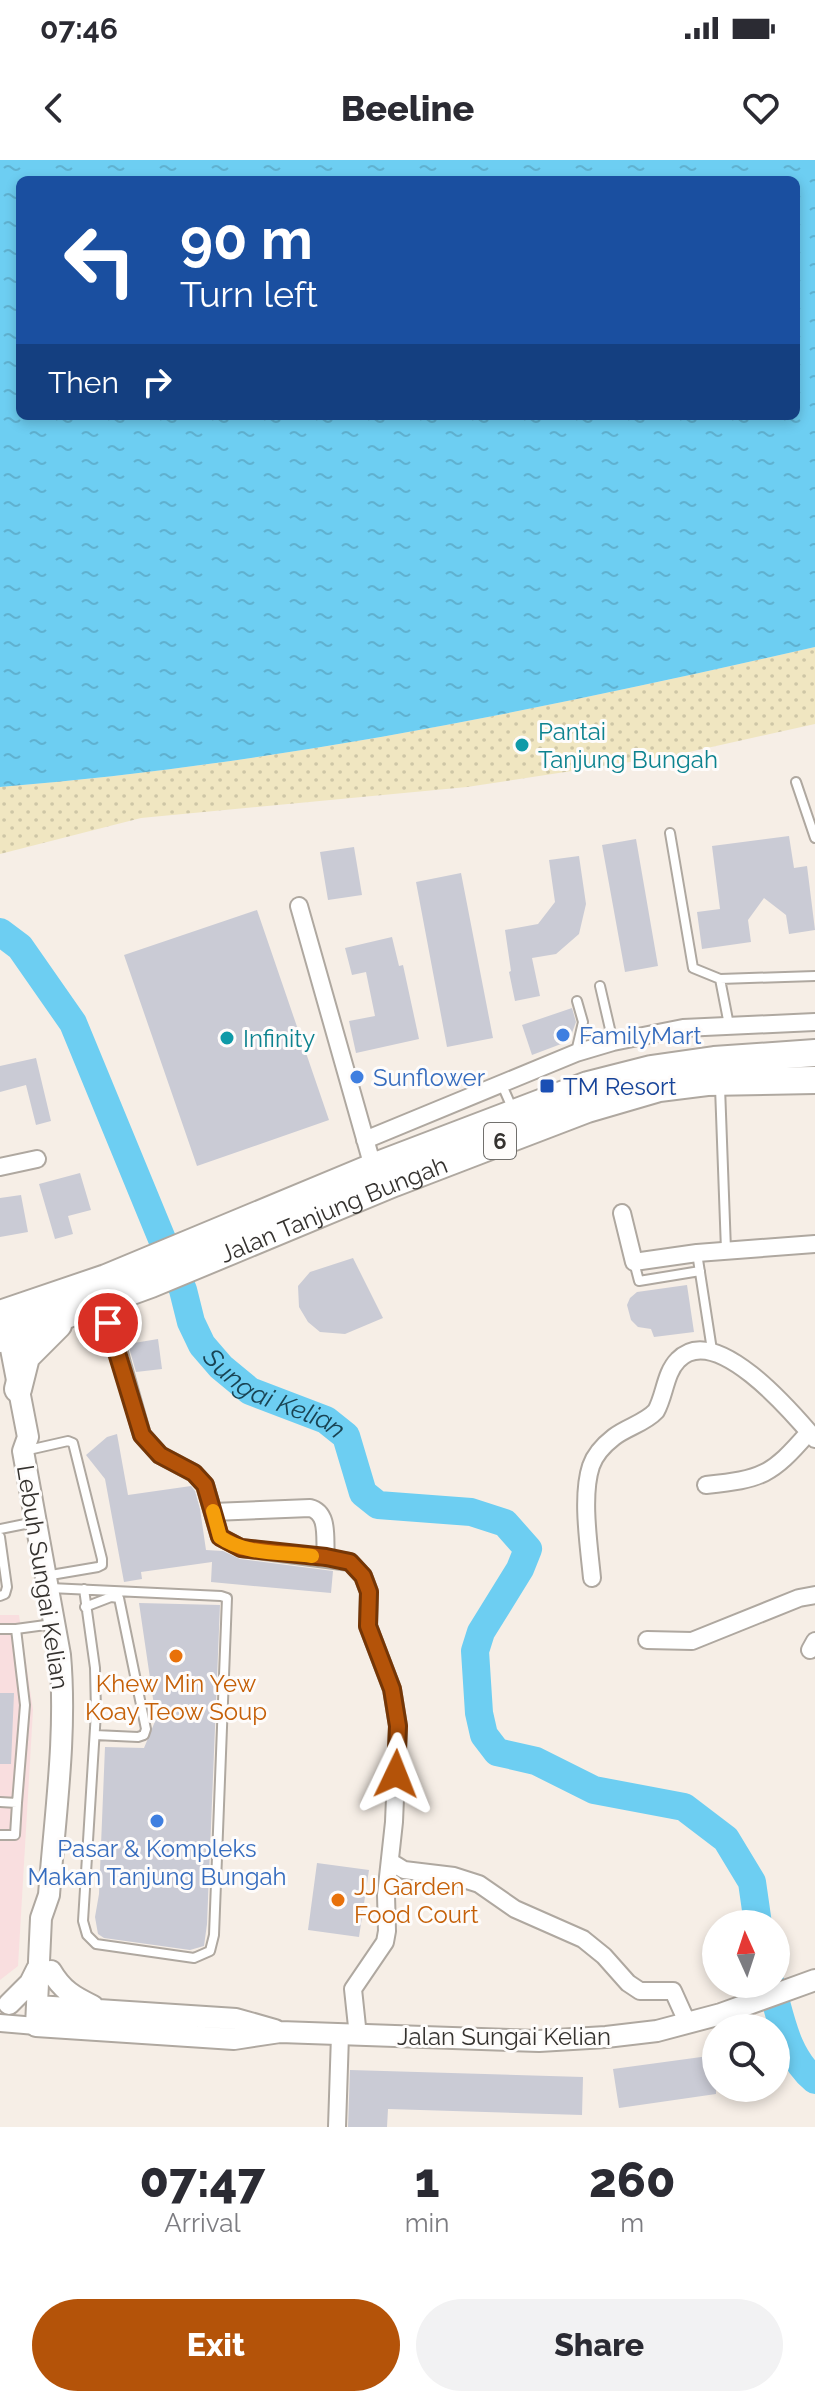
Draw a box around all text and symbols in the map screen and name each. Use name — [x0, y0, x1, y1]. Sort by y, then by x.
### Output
text: 07:46 — [40, 11, 118, 46]
icon: back — [32, 86, 76, 130]
icon: heart — [739, 86, 783, 130]
text: Beeline — [341, 87, 474, 129]
text: 90 m — [180, 206, 313, 272]
icon: left — [48, 208, 152, 312]
text: Turn left — [180, 273, 318, 315]
icon: right — [135, 360, 179, 404]
text: Then — [48, 365, 119, 400]
place label: Pantai Tanjung Bungah — [538, 717, 718, 774]
marker: Pantai Tanjung Bungah — [513, 736, 531, 754]
place label: FamilyMart — [579, 1021, 702, 1050]
place label: Infinity — [243, 1024, 315, 1053]
marker: FamilyMart — [554, 1026, 572, 1044]
marker: Infinity — [218, 1029, 236, 1047]
place label: Sunflower — [373, 1063, 486, 1092]
marker: Sunflower — [348, 1068, 366, 1086]
place label: TM Resort — [563, 1072, 677, 1101]
marker: TM Resort — [538, 1077, 556, 1095]
road number: 6 — [484, 1123, 516, 1159]
street label: Jalan Tanjung Bungah — [215, 1149, 451, 1268]
pin — [74, 1289, 142, 1357]
icon: arrive — [86, 1301, 130, 1345]
water label: Sungai Kelian — [196, 1342, 351, 1445]
street label: Lebuh Sungai Kelian — [11, 1463, 75, 1691]
marker: Khew Min Yew Koay Teow Soup — [167, 1647, 185, 1665]
place label: Khew Min Yew Koay Teow Soup — [85, 1669, 267, 1726]
position arrow — [354, 1732, 438, 1816]
marker: Pasar & Kompleks Makan Tanjung Bungah — [148, 1812, 166, 1830]
place label: Pasar & Kompleks Makan Tanjung Bungah — [27, 1834, 287, 1891]
place label: JJ Garden Food Court — [354, 1872, 478, 1929]
marker: JJ Garden Food Court — [329, 1891, 347, 1909]
north arrow — [702, 1910, 790, 1998]
map controls — [702, 1910, 790, 2102]
button: search — [702, 2014, 790, 2102]
street label: Jalan Sungai Kelian — [397, 2022, 611, 2051]
text: 07:47 — [140, 2152, 265, 2208]
text: 1 — [415, 2152, 440, 2208]
text: 260 — [589, 2152, 675, 2208]
text: Arrival — [164, 2208, 240, 2238]
text: min — [405, 2208, 449, 2238]
text: m — [620, 2208, 644, 2238]
button: Exit — [32, 2299, 400, 2391]
button: Share — [416, 2299, 783, 2391]

